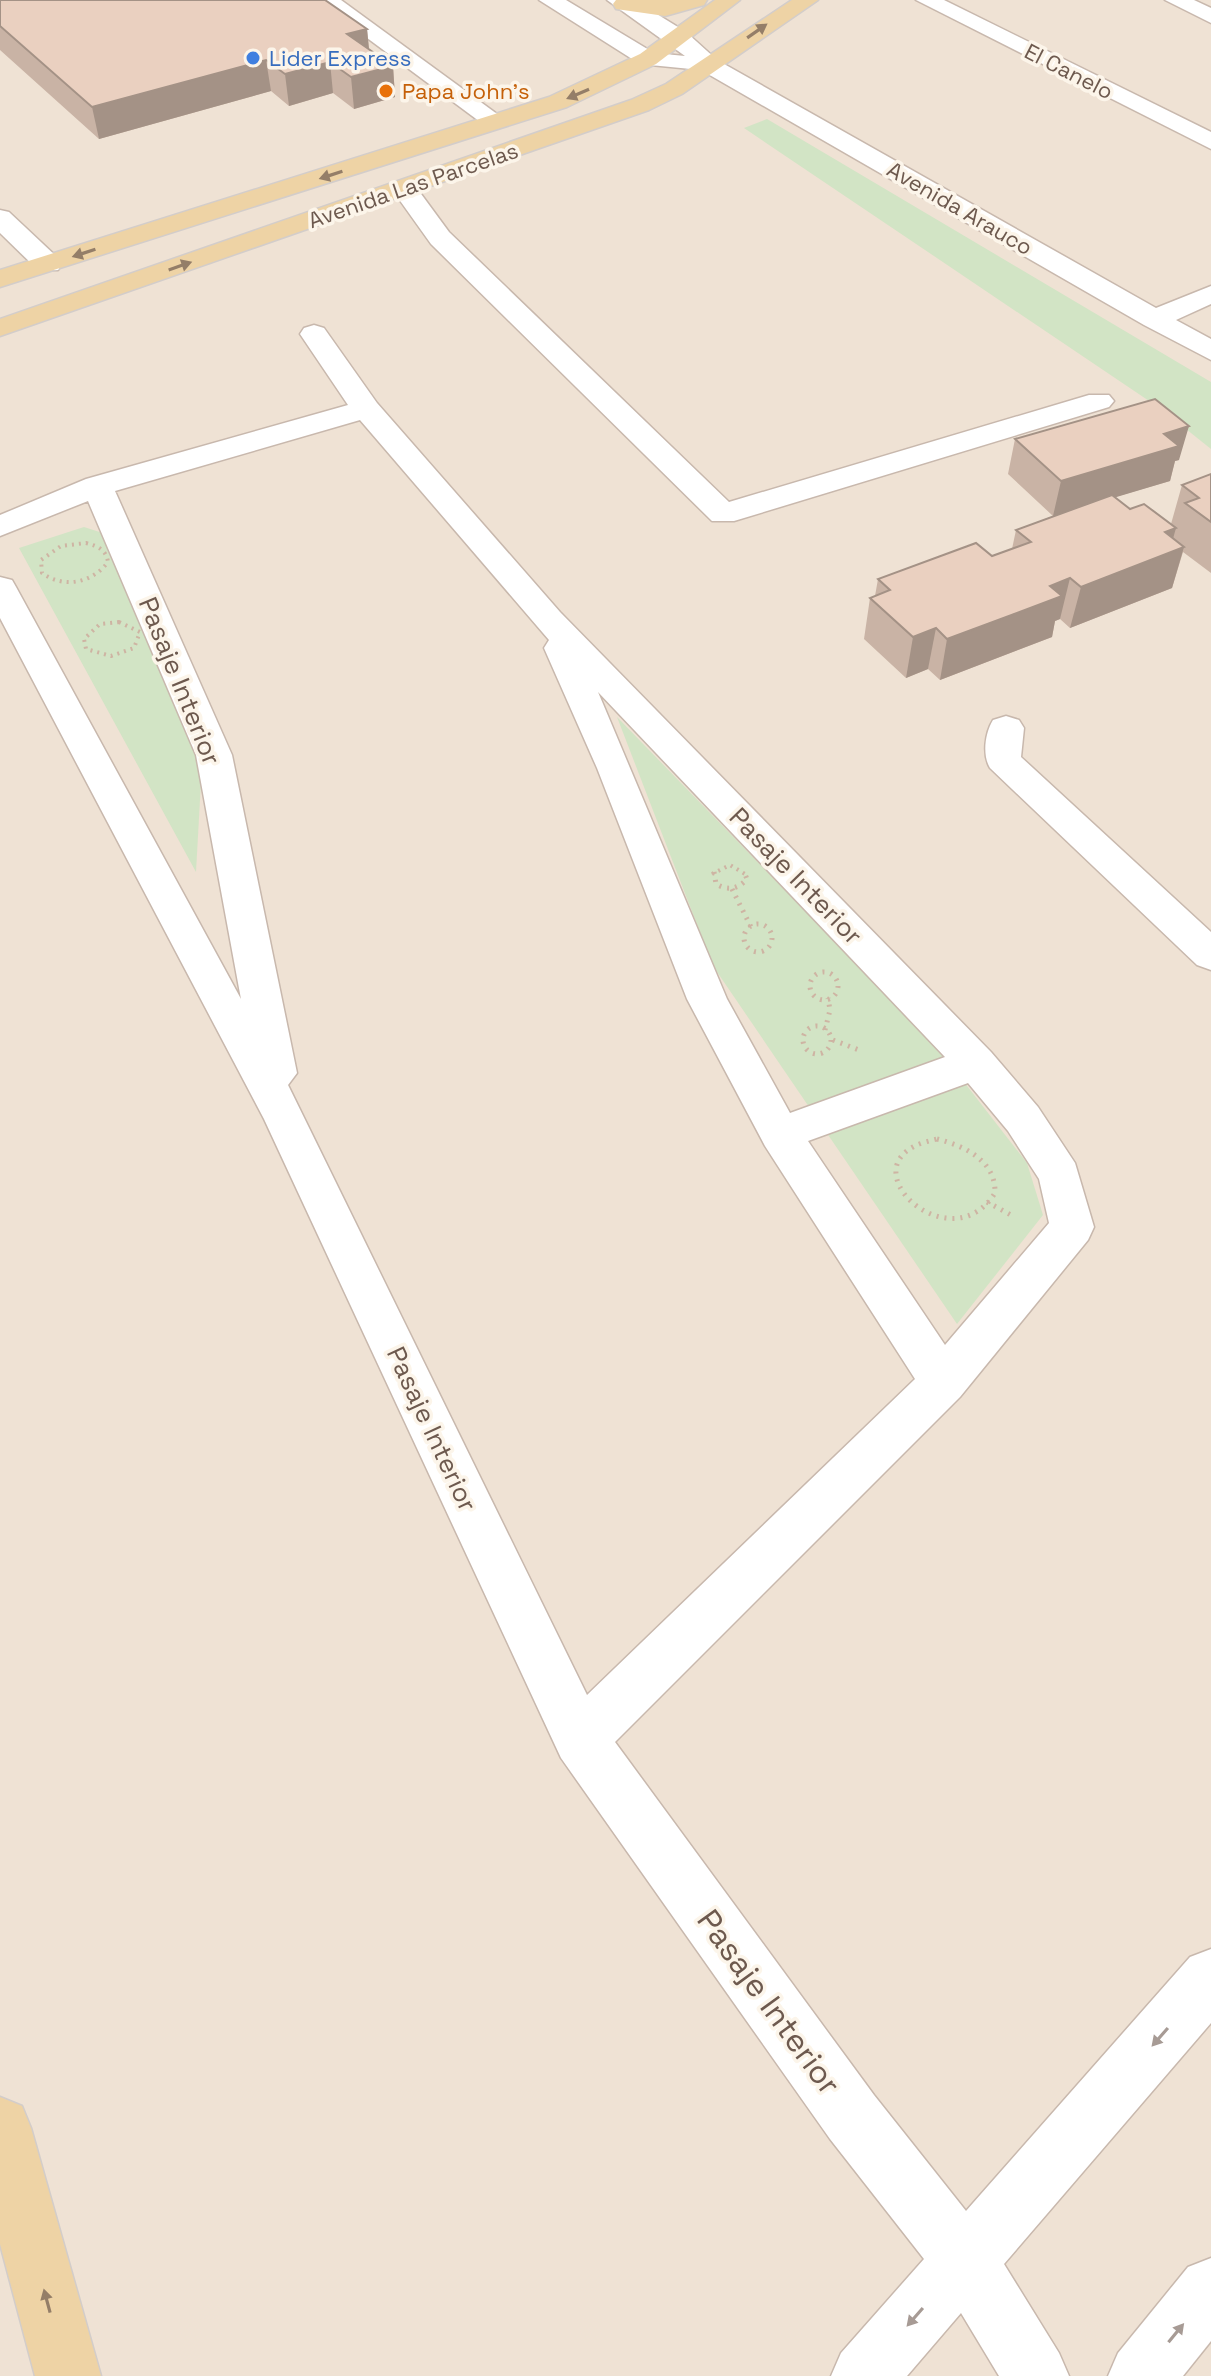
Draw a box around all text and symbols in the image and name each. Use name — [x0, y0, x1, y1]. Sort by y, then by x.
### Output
one-way arrow — [746, 23, 768, 39]
street label: El Canelo — [1020, 37, 1118, 105]
place label: Lider Express — [269, 44, 411, 72]
marker: Lider Express — [244, 49, 262, 67]
place label: Papa John's — [402, 77, 530, 105]
marker: Papa John's — [377, 82, 395, 100]
one-way arrow — [566, 87, 590, 100]
street label: Avenida Las Parcelas — [304, 136, 522, 234]
street label: Avenida Arauco — [882, 155, 1038, 261]
one-way arrow — [319, 169, 343, 181]
one-way arrow — [71, 248, 95, 260]
one-way arrow — [168, 259, 192, 271]
street label: Pasaje Interior — [131, 592, 229, 770]
street label: Pasaje Interior — [722, 800, 870, 952]
street label: Pasaje Interior — [379, 1341, 485, 1517]
street label: Pasaje Interior — [688, 1902, 850, 2102]
one-way arrow — [1152, 2026, 1169, 2046]
one-way arrow — [41, 2288, 53, 2313]
one-way arrow — [907, 2307, 924, 2327]
one-way arrow — [1167, 2323, 1184, 2343]

